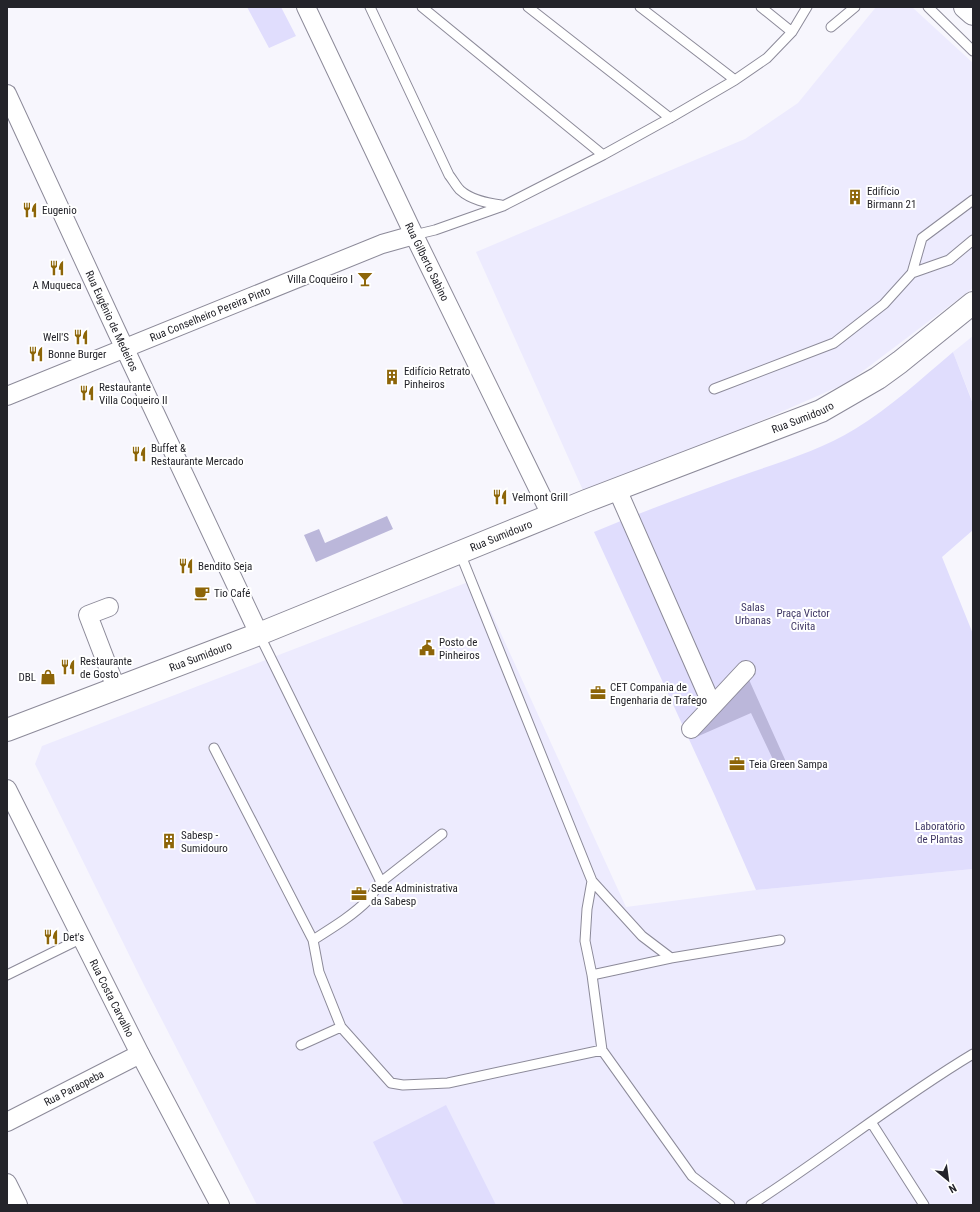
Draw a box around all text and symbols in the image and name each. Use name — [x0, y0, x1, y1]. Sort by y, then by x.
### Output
place label: Edifício Birmann 21 — [867, 185, 916, 211]
building icon: Edifício Birmann 21 — [846, 188, 864, 206]
restaurant icon: Eugenio — [21, 201, 39, 219]
place label: Eugenio — [42, 204, 77, 217]
street label: Rua Gilberto Sabino — [402, 220, 452, 304]
restaurant icon: A Muqueca — [48, 259, 66, 277]
street label: Rua Eugênio de Medeiros — [83, 268, 141, 373]
bar icon: Villa Coqueiro I — [356, 270, 374, 288]
place label: Villa Coqueiro I — [287, 273, 353, 286]
place label: A Muqueca — [33, 279, 81, 292]
street label: Rua Conselheiro Pereira Pinto — [148, 283, 273, 344]
restaurant icon: Well'S — [72, 328, 90, 346]
place label: Well'S — [43, 331, 69, 344]
restaurant icon: Bonne Burger — [27, 345, 45, 363]
place label: Bonne Burger — [48, 348, 107, 361]
place label: Edifício Retrato Pinheiros — [404, 365, 471, 391]
building icon: Edifício Retrato Pinheiros — [383, 368, 401, 386]
place label: Restaurante Villa Coqueiro II — [99, 381, 168, 407]
restaurant icon: Restaurante Villa Coqueiro II — [78, 384, 96, 402]
street label: Rua Sumidouro — [770, 398, 836, 436]
place label: Buffet & Restaurante Mercado — [151, 442, 244, 468]
restaurant icon: Buffet & Restaurante Mercado — [130, 445, 148, 463]
restaurant icon: Velmont Grill — [491, 488, 509, 506]
place label: Velmont Grill — [512, 491, 568, 504]
street label: Rua Sumidouro — [468, 517, 535, 554]
restaurant icon: Bendito Seja — [177, 557, 195, 575]
place label: Bendito Seja — [198, 560, 252, 573]
cafe icon: Tio Café — [193, 584, 211, 602]
place label: Tio Café — [214, 587, 250, 600]
park label: Salas Urbanas — [735, 601, 771, 627]
park label: Praça Victor Civita — [776, 607, 830, 633]
place label: Posto de Pinheiros — [439, 636, 480, 662]
street label: Rua Sumidouro — [167, 638, 234, 674]
public building icon: Posto de Pinheiros — [418, 639, 436, 657]
place label: Restaurante de Gosto — [80, 655, 132, 681]
restaurant icon: Restaurante de Gosto — [59, 658, 77, 676]
shop icon: DBL — [39, 668, 57, 686]
place label: DBL — [18, 671, 36, 684]
place label: CET Compania de Engenharia de Trafego — [610, 681, 708, 707]
office icon: CET Compania de Engenharia de Trafego — [589, 684, 607, 702]
office icon: Teia Green Sampa — [728, 755, 746, 773]
place label: Teia Green Sampa — [749, 758, 828, 771]
park label: Laboratório de Plantas — [915, 820, 965, 846]
place label: Sabesp - Sumidouro — [181, 829, 228, 855]
building icon: Sabesp - Sumidouro — [160, 832, 178, 850]
place label: Sede Administrativa da Sabesp — [371, 882, 458, 908]
office icon: Sede Administrativa da Sabesp — [350, 885, 368, 903]
restaurant icon: Det's — [42, 928, 60, 946]
place label: Det's — [63, 931, 84, 944]
street label: Rua Costa Carvalho — [87, 957, 137, 1040]
street label: Rua Paraopeba — [42, 1067, 106, 1109]
north arrow — [928, 1160, 968, 1200]
text: N — [946, 1181, 959, 1196]

